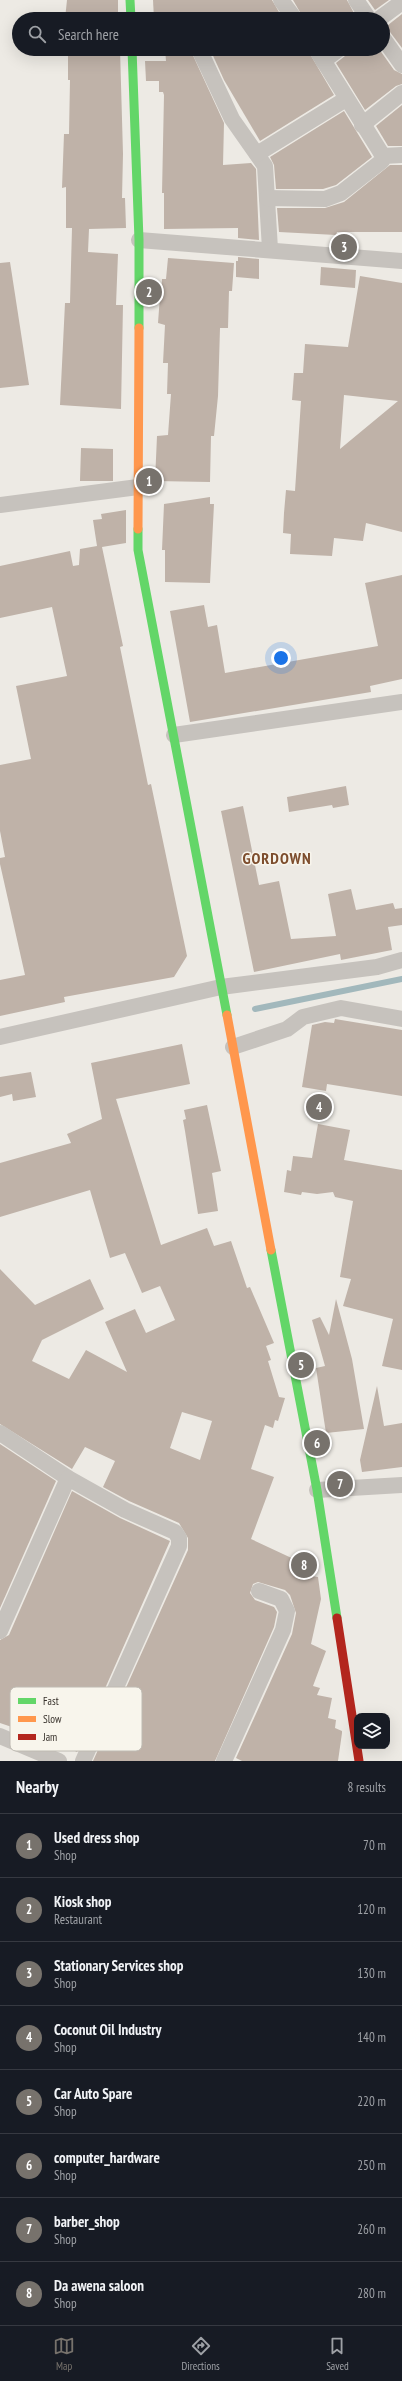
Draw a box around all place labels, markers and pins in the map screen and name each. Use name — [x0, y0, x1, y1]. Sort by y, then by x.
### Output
pin: 3 — [331, 232, 357, 262]
pin: 2 — [136, 277, 162, 307]
pin: 1 — [136, 466, 162, 496]
pin: 4 — [306, 1092, 332, 1122]
pin: 5 — [288, 1350, 314, 1380]
pin: 6 — [304, 1428, 330, 1458]
pin: 7 — [327, 1469, 353, 1499]
pin: 8 — [291, 1550, 317, 1580]

